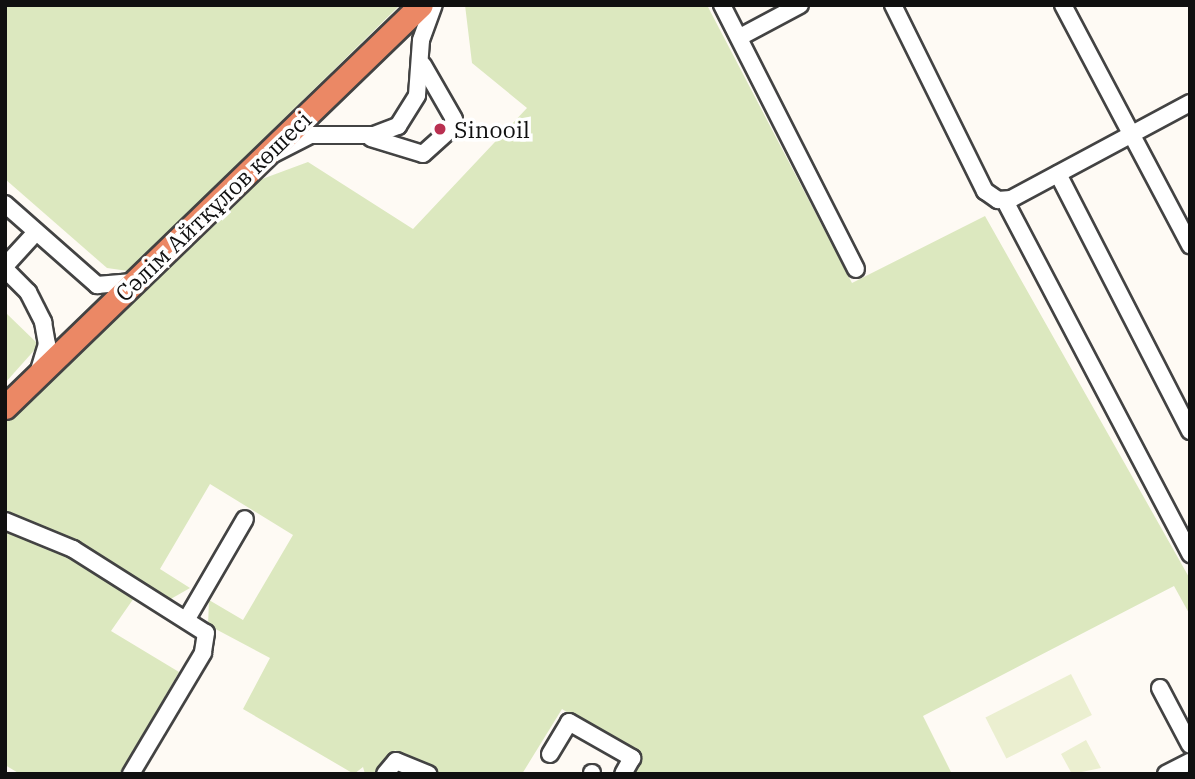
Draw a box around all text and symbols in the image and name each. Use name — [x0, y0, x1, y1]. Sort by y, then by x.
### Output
street label: Сәлім Айтқұлов көшесі — [109, 105, 317, 307]
place label: Sinooil — [454, 115, 530, 143]
marker: Sinooil — [432, 121, 448, 137]

